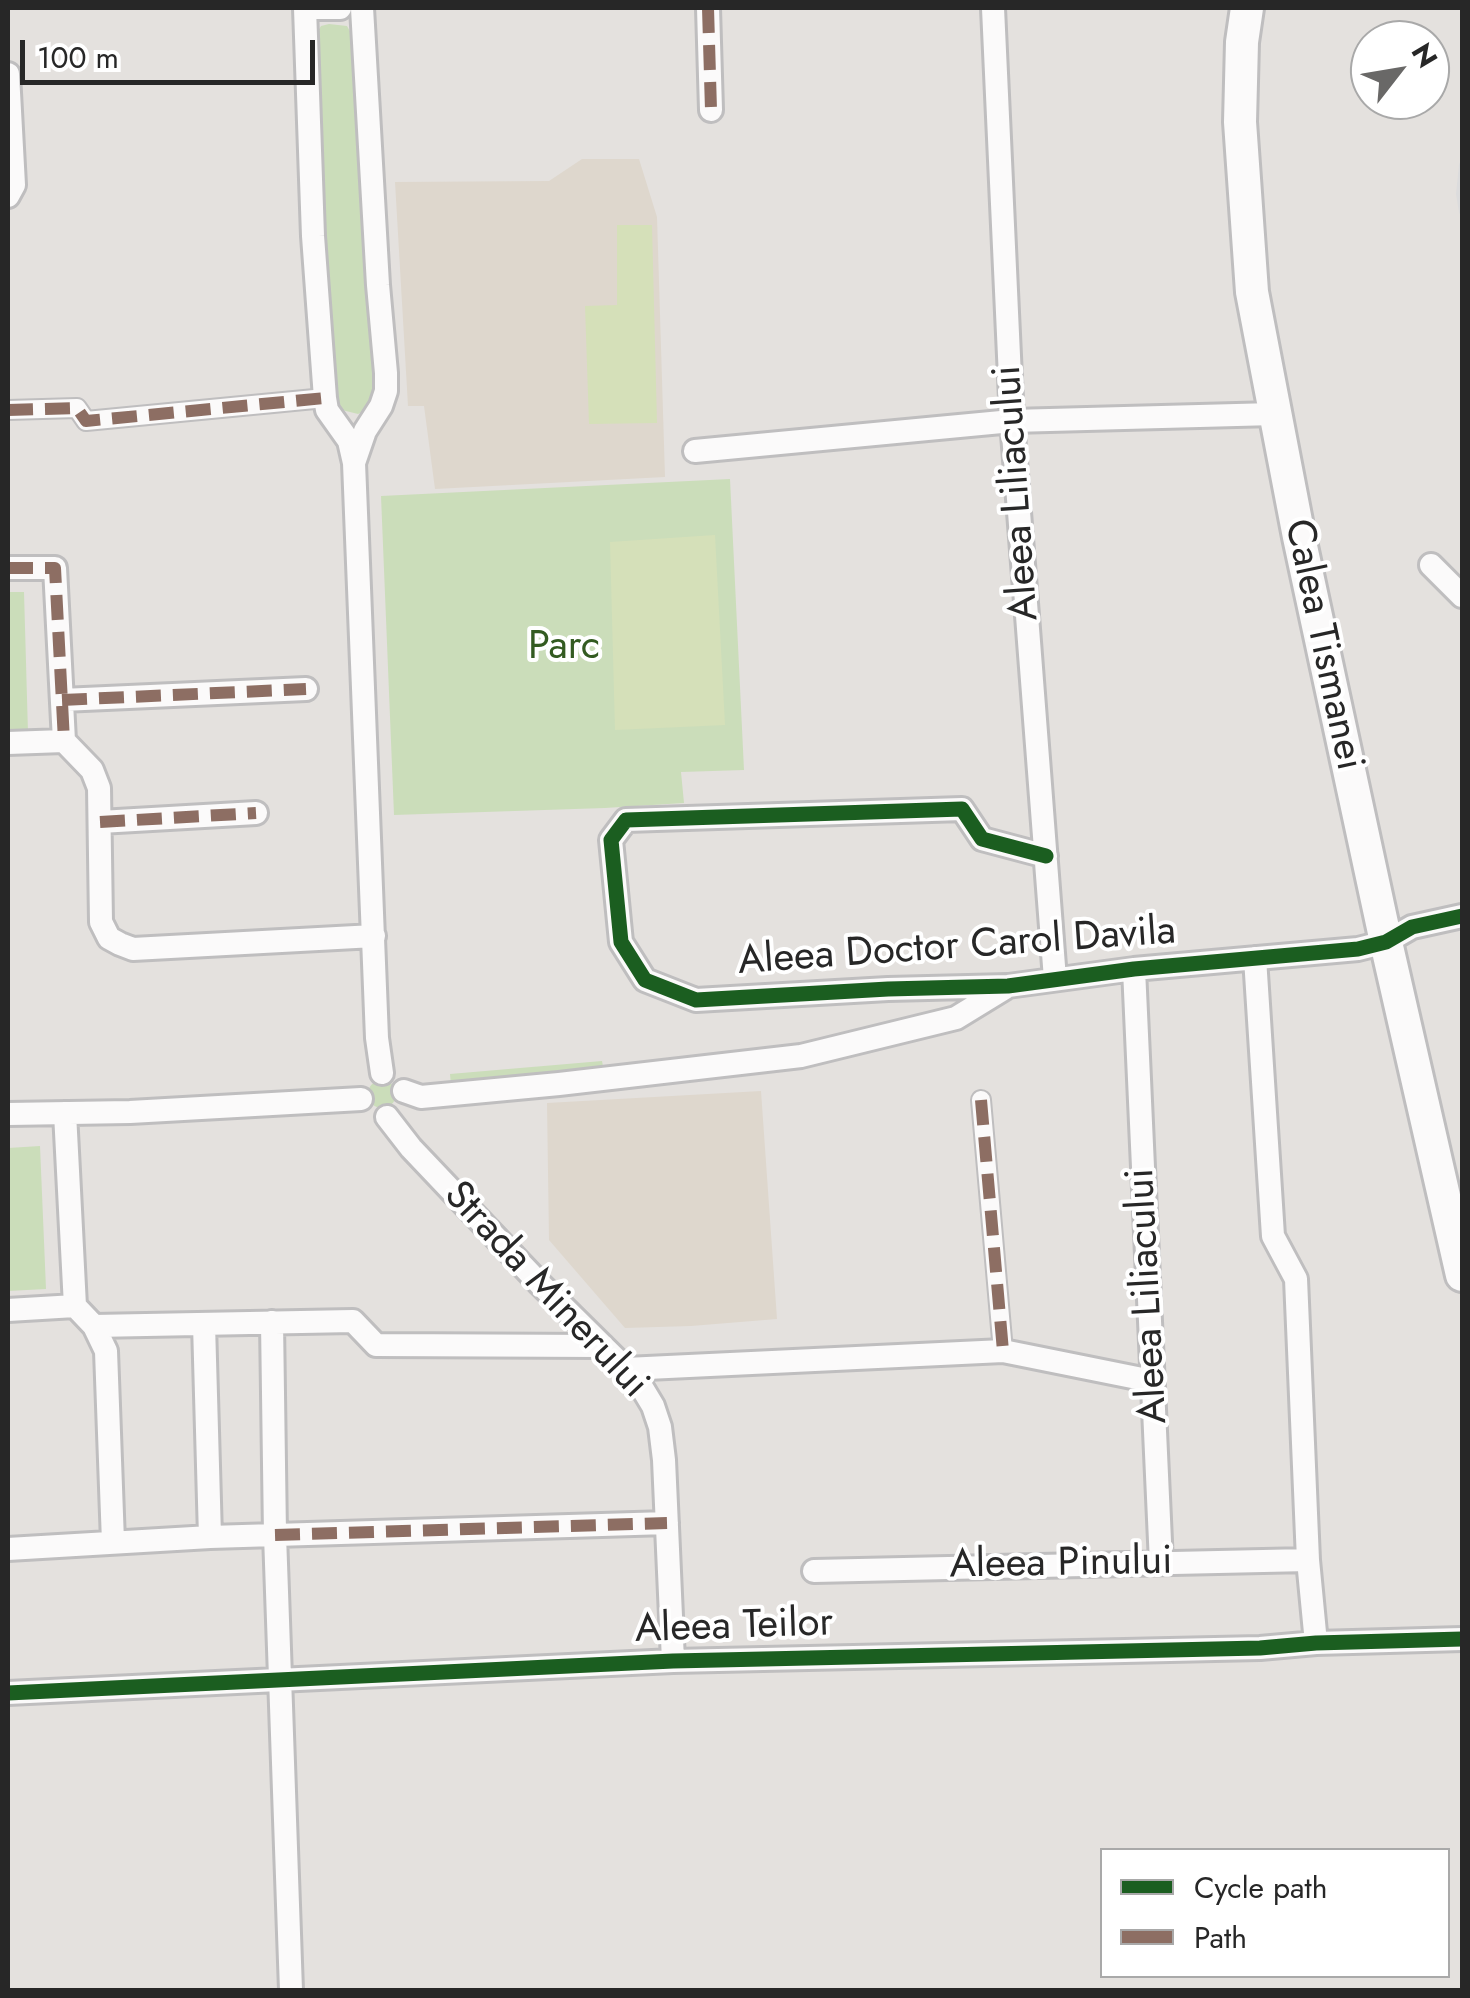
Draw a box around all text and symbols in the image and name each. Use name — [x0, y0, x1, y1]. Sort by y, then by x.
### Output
scale bar — [25, 20, 320, 82]
north arrow — [1350, 20, 1450, 120]
text: N — [1401, 35, 1448, 75]
text: 100 m — [37, 36, 119, 79]
street label: Aleea Liliacului — [985, 364, 1051, 622]
street label: Calea Tismanei — [1272, 515, 1372, 775]
park label: Parc — [528, 624, 600, 672]
street label: Aleea Doctor Carol Davila — [736, 909, 1178, 987]
street label: Aleea Liliacului — [1118, 1167, 1180, 1425]
street label: Strada Minerului — [433, 1173, 657, 1409]
street label: Aleea Pinului — [949, 1539, 1173, 1591]
street label: Aleea Teilor — [634, 1601, 834, 1655]
legend — [1100, 1848, 1450, 1978]
text: Cycle path — [1194, 1866, 1327, 1909]
text: Path — [1194, 1916, 1247, 1959]

